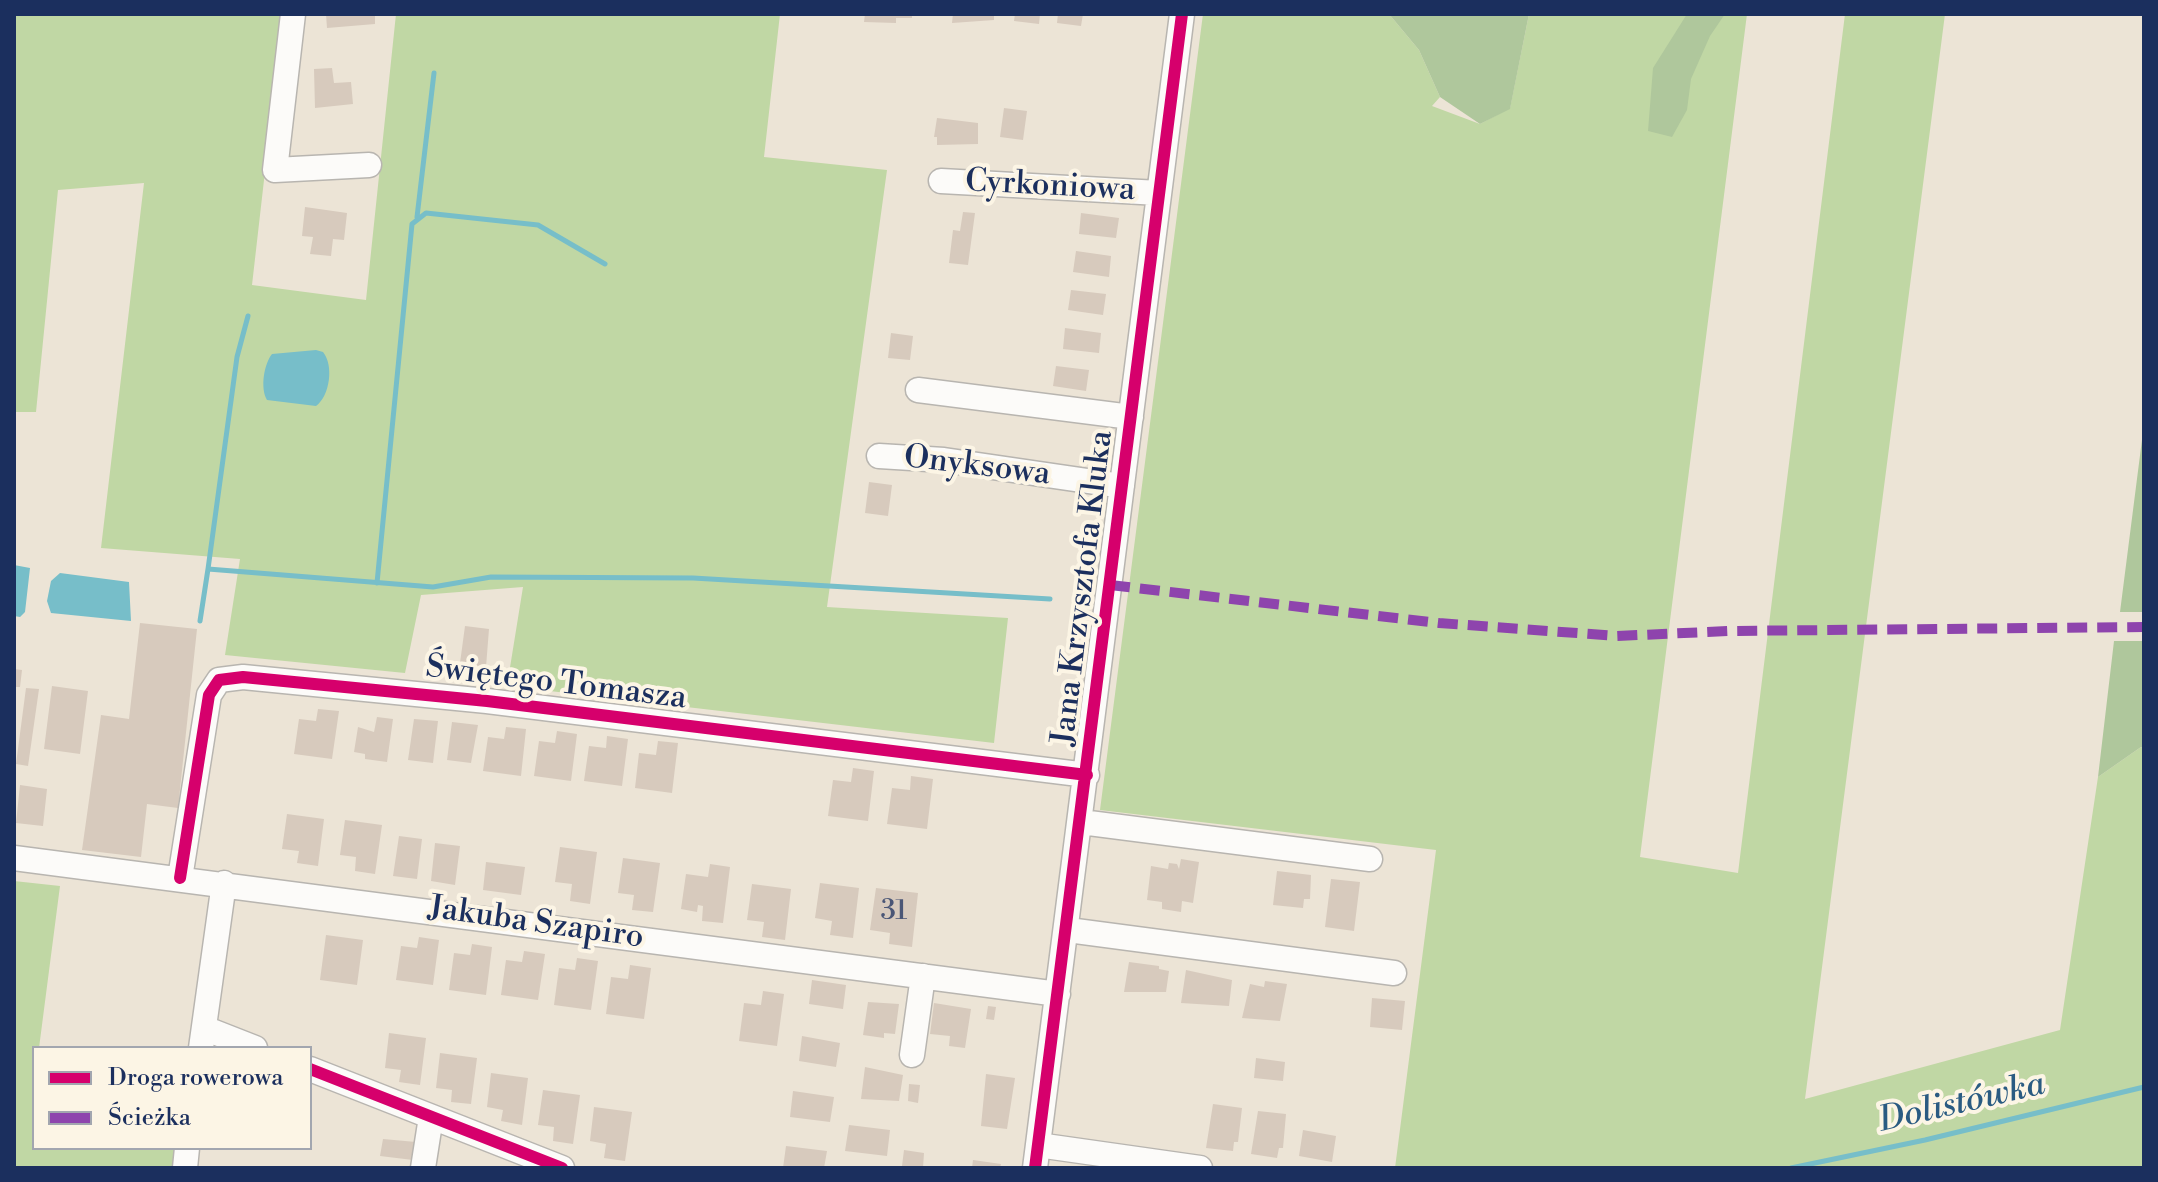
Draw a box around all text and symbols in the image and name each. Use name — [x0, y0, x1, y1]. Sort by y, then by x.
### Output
street label: Cyrkoniowa — [964, 163, 1136, 211]
street label: Jana Krzysztofa Kluka — [1046, 428, 1122, 748]
street label: Onyksowa — [902, 439, 1052, 495]
street label: Świętego Tomasza — [423, 649, 689, 719]
street label: Jakuba Szapiro — [426, 890, 646, 958]
house number: 31 — [881, 895, 907, 929]
legend — [32, 1046, 312, 1150]
text: Droga rowerowa — [108, 1063, 283, 1093]
water label: Dolistówka — [1875, 1065, 2049, 1143]
text: Ścieżka — [108, 1103, 191, 1133]

